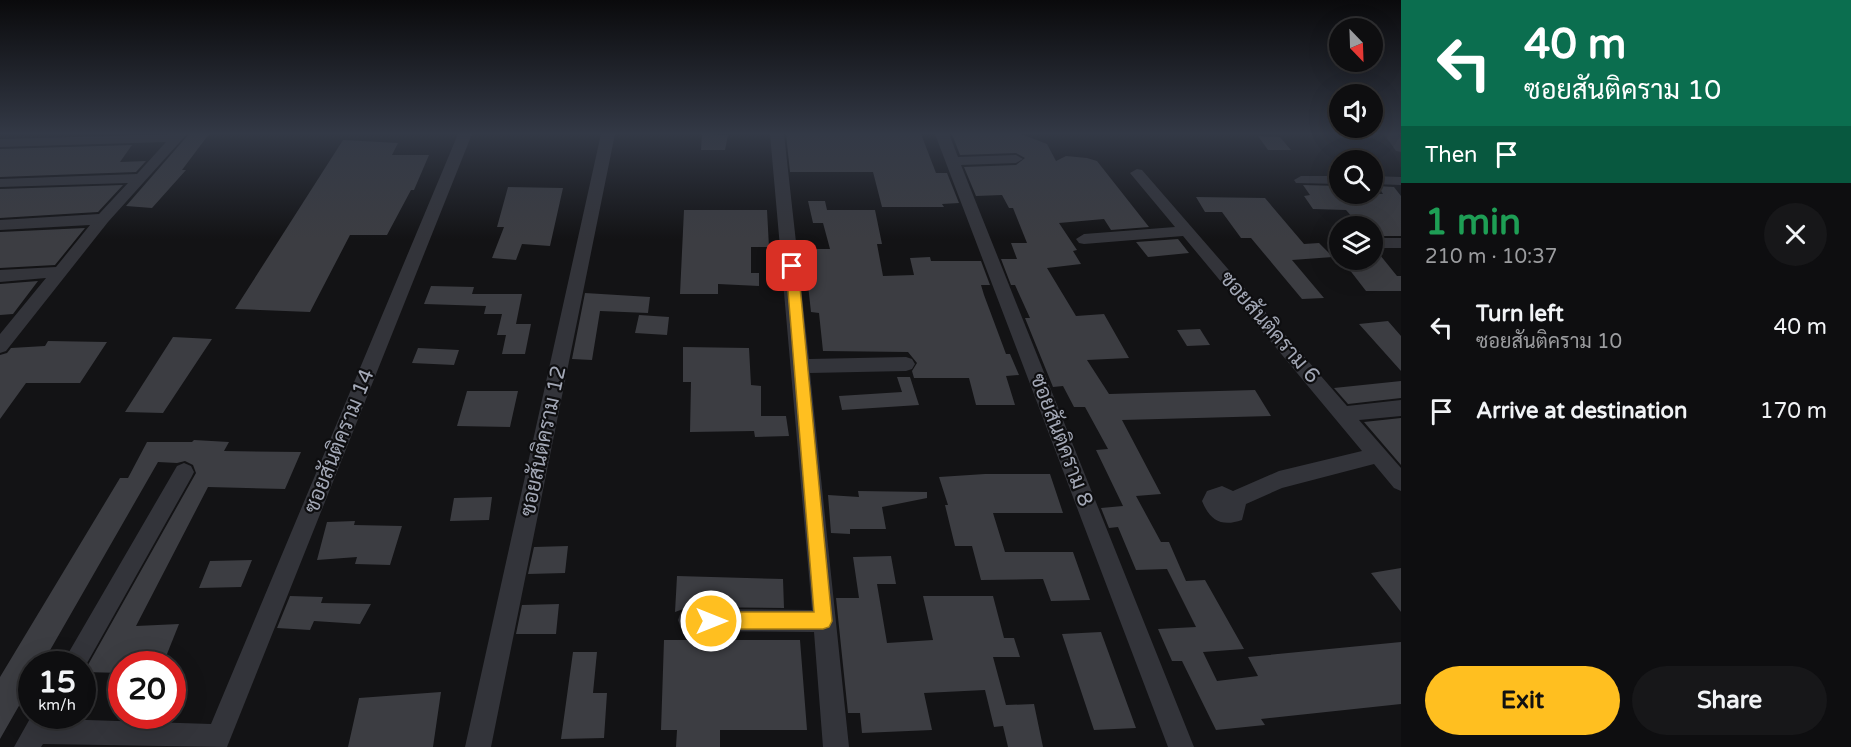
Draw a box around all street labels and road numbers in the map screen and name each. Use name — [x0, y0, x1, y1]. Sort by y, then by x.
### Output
street label: ซอยสันติคราม 6 — [1214, 266, 1325, 388]
street label: ซอยสันติคราม 12 — [515, 364, 572, 519]
street label: ซอยสันติคราม 14 — [299, 365, 380, 517]
street label: ซอยสันติคราม 8 — [1025, 370, 1098, 510]

